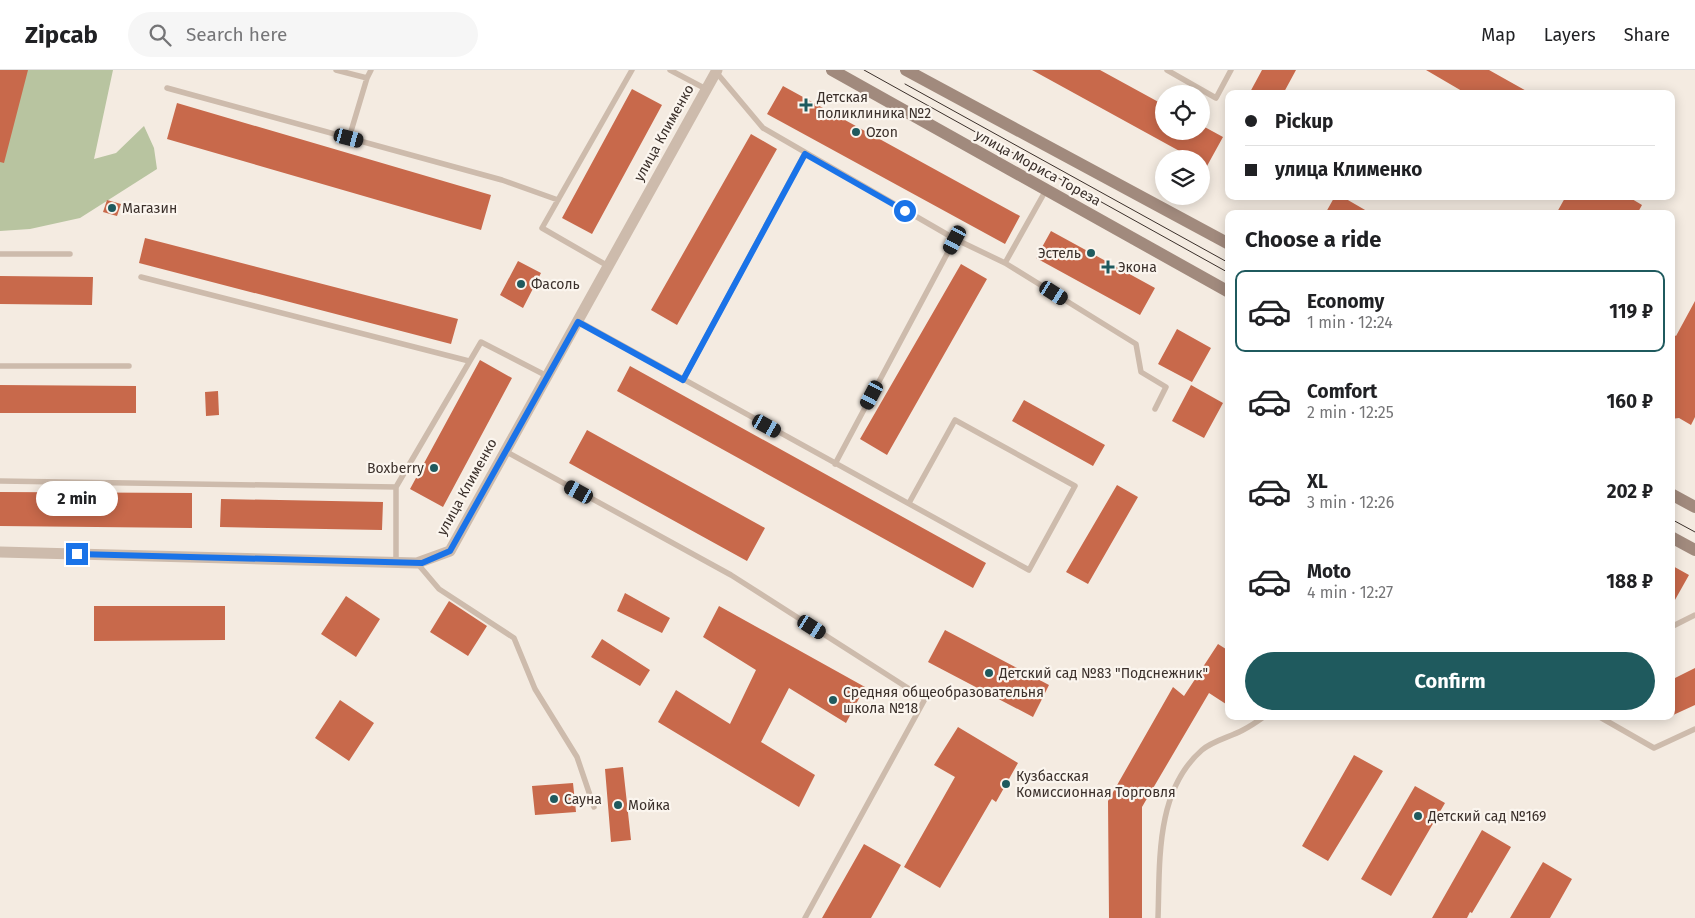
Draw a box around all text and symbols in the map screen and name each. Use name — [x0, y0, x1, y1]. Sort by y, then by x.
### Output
search box — [128, 12, 478, 57]
text: Zipcab — [25, 21, 98, 49]
icon: search — [146, 21, 174, 49]
text: Search here — [186, 23, 287, 46]
text: Map — [1481, 24, 1516, 46]
text: Layers — [1544, 24, 1596, 46]
text: Share — [1624, 24, 1670, 46]
street label: улица Клименко — [630, 82, 698, 184]
map controls — [1155, 85, 1210, 205]
button: locate — [1155, 85, 1210, 140]
place label: Детская поликлиника №2 — [816, 89, 931, 122]
marker: Детская поликлиника №2 — [799, 98, 813, 112]
text: Pickup — [1275, 110, 1333, 133]
place label: Ozon — [866, 124, 898, 141]
marker: Ozon — [850, 126, 862, 138]
street label: улица Мориса Тореза — [972, 126, 1104, 210]
car — [332, 127, 365, 149]
button: layers — [1155, 150, 1210, 205]
text: улица Клименко — [1275, 158, 1422, 181]
place label: Магазин — [122, 200, 177, 217]
route start — [894, 200, 916, 222]
marker: Магазин — [106, 202, 118, 214]
car — [941, 223, 968, 257]
text: Choose a ride — [1245, 226, 1381, 253]
place label: Эстель — [1038, 245, 1081, 262]
marker: Эстель — [1085, 247, 1097, 259]
place label: Экона — [1118, 259, 1157, 276]
marker: Экона — [1102, 261, 1114, 273]
place label: Фасоль — [531, 276, 580, 293]
marker: Фасоль — [515, 278, 527, 290]
car — [1037, 279, 1070, 307]
icon: car — [1247, 289, 1292, 334]
text: Economy — [1307, 290, 1384, 313]
text: 119 ₽ — [1609, 300, 1653, 323]
text: 1 min · 12:24 — [1307, 313, 1393, 332]
car — [858, 378, 885, 412]
icon: car — [1247, 379, 1292, 424]
text: Comfort — [1307, 380, 1377, 403]
text: 160 ₽ — [1607, 390, 1653, 413]
text: 2 min · 12:25 — [1307, 403, 1394, 422]
car — [750, 412, 783, 440]
street label: улица Клименко — [433, 436, 501, 538]
place label: Boxberry — [367, 460, 424, 477]
marker: Boxberry — [428, 462, 440, 474]
icon: car — [1247, 469, 1292, 514]
text: XL — [1307, 470, 1328, 493]
car — [562, 478, 595, 506]
text: 202 ₽ — [1607, 480, 1653, 503]
callout: 2 min — [36, 482, 118, 516]
text: 2 min — [57, 489, 97, 508]
text: 3 min · 12:26 — [1307, 493, 1394, 512]
route end — [66, 543, 88, 565]
icon: car — [1247, 559, 1292, 604]
text: Moto — [1307, 560, 1351, 583]
text: 188 ₽ — [1606, 570, 1653, 593]
text: 4 min · 12:27 — [1307, 583, 1393, 602]
car — [795, 613, 828, 641]
button: Confirm — [1245, 652, 1655, 710]
place label: Детский сад №83 "Подснежник" — [998, 665, 1208, 682]
marker: Детский сад №83 "Подснежник" — [983, 667, 995, 679]
place label: Средняя общеобразовательня школа №18 — [843, 684, 1044, 717]
marker: Средняя общеобразовательня школа №18 — [827, 694, 839, 706]
place label: Кузбасская Комиссионная Торговля — [1016, 768, 1176, 801]
marker: Кузбасская Комиссионная Торговля — [1000, 778, 1012, 790]
place label: Сауна — [564, 791, 602, 808]
marker: Сауна — [548, 793, 560, 805]
place label: Мойка — [628, 797, 670, 814]
marker: Мойка — [612, 799, 624, 811]
place label: Детский сад №169 — [1427, 808, 1546, 825]
marker: Детский сад №169 — [1412, 810, 1424, 822]

